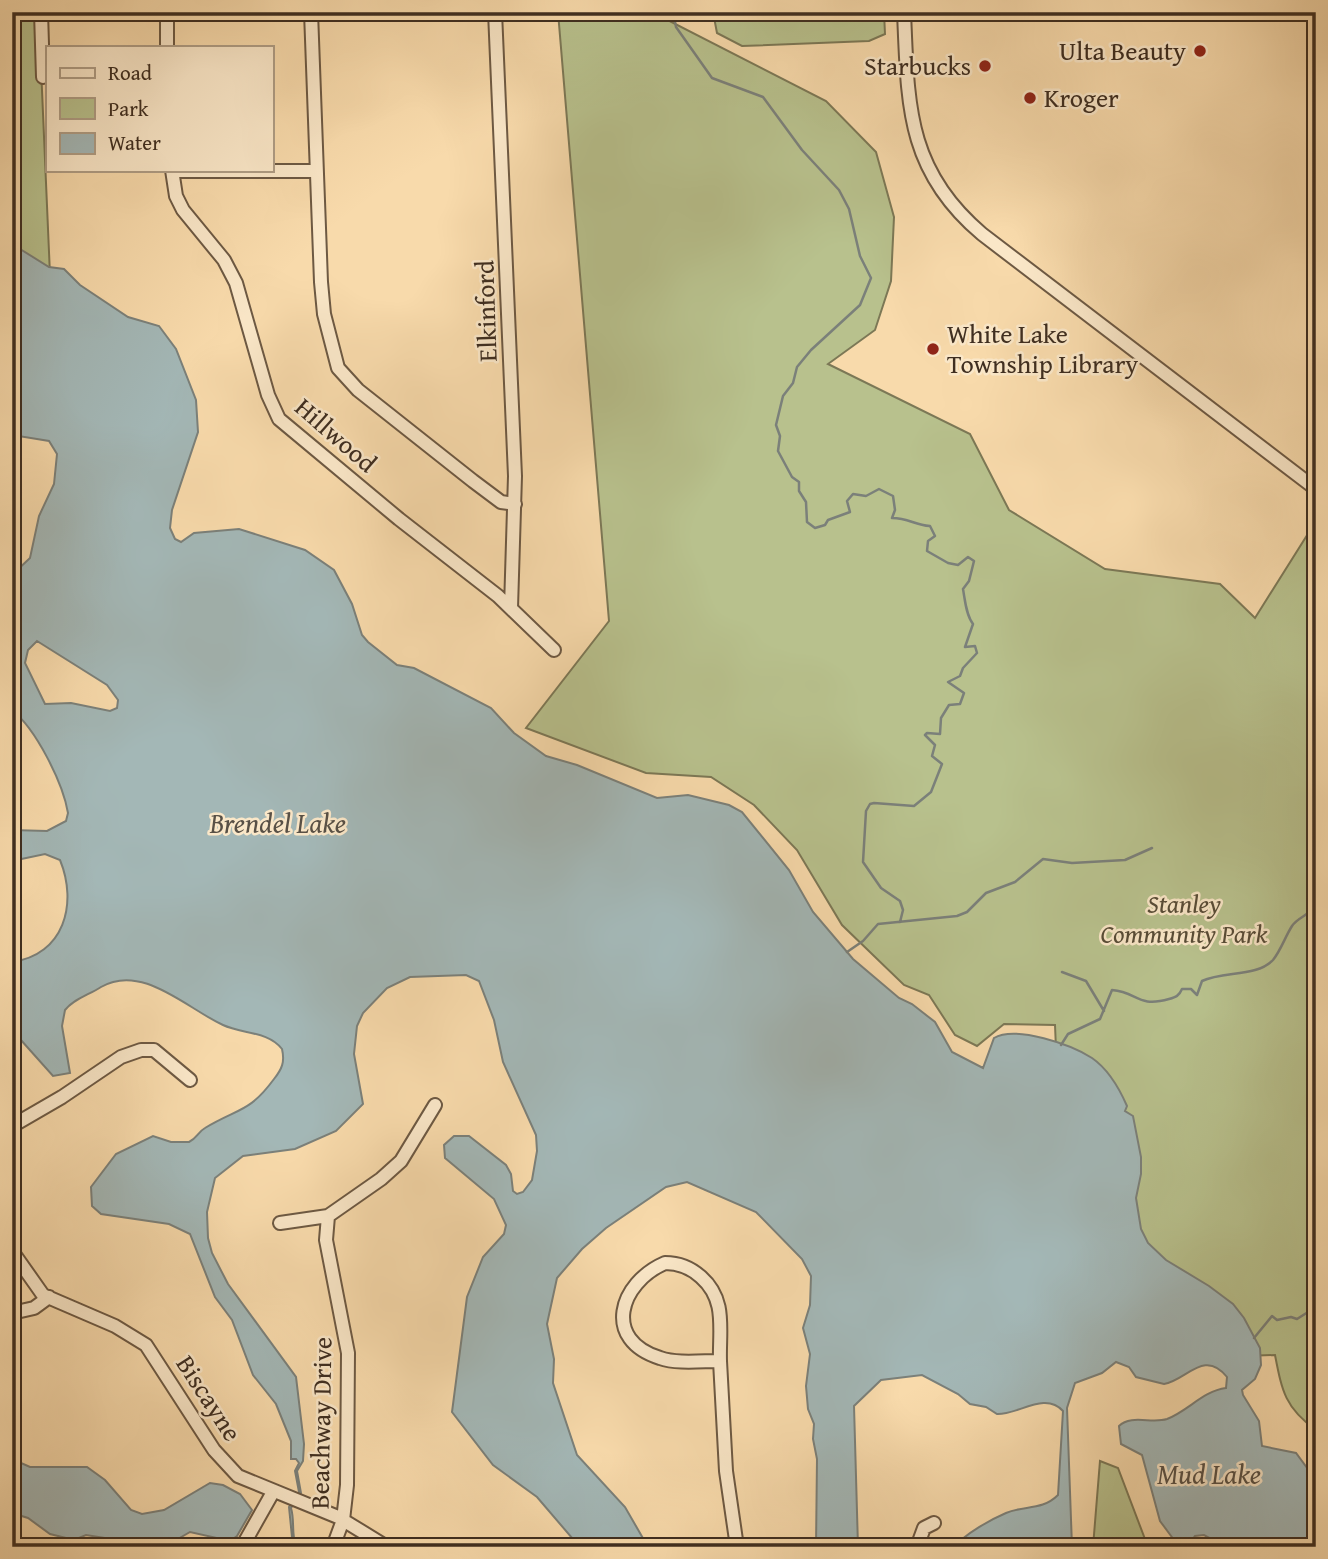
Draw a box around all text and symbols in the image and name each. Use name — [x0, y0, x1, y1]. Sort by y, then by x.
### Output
place label: Ulta Beauty — [1059, 31, 1186, 70]
marker: Ulta Beauty — [1192, 43, 1208, 59]
legend — [46, 46, 273, 172]
place label: Starbucks — [864, 46, 971, 85]
text: Road — [108, 57, 153, 88]
marker: Starbucks — [977, 58, 993, 74]
place label: Kroger — [1044, 78, 1119, 117]
marker: Kroger — [1022, 90, 1038, 106]
text: Park — [108, 93, 149, 124]
text: Water — [108, 127, 161, 158]
street label: Elkinford — [464, 259, 507, 362]
place label: White Lake Township Library — [947, 314, 1138, 383]
marker: White Lake Township Library — [925, 341, 941, 357]
street label: Hillwood — [287, 388, 386, 481]
water label: Brendel Lake — [209, 802, 346, 843]
park label: Stanley Community Park — [1101, 884, 1268, 953]
street label: Beachway Drive — [299, 1337, 342, 1509]
street label: Biscayne — [167, 1347, 252, 1449]
water label: Mud Lake — [1157, 1453, 1261, 1494]

